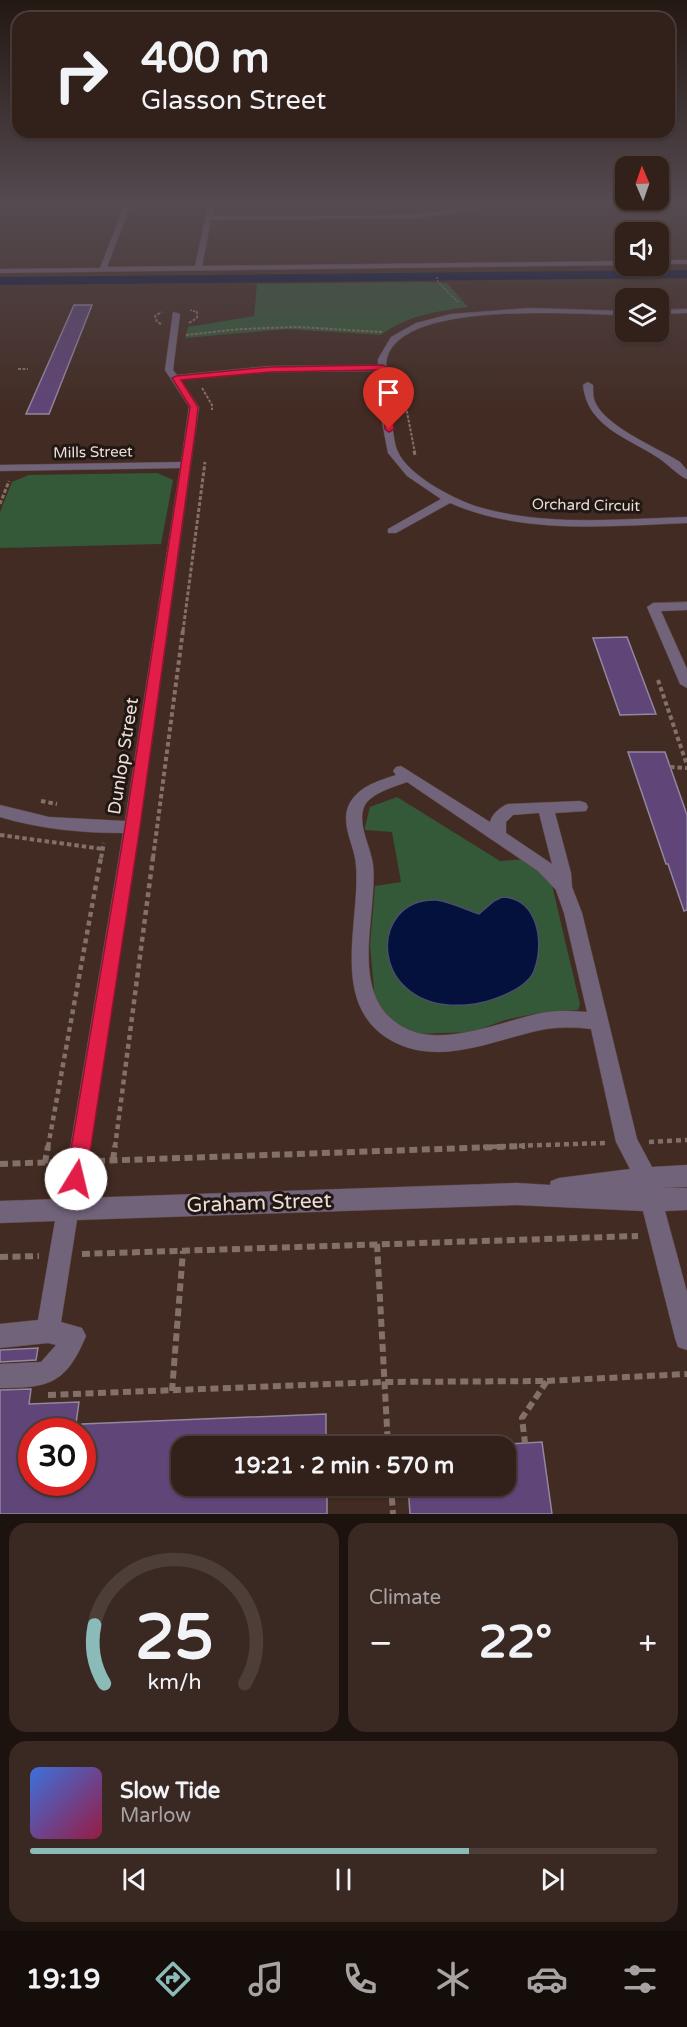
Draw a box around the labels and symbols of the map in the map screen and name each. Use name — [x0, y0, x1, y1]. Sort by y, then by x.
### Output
north arrow — [615, 156, 669, 210]
pin — [363, 367, 414, 429]
street label: Mills Street — [53, 442, 133, 462]
street label: Orchard Circuit — [532, 495, 641, 515]
street label: Dunlop Street — [103, 696, 143, 816]
position arrow — [44, 1147, 108, 1211]
street label: Graham Street — [186, 1188, 332, 1218]
speed limit sign: 30 — [18, 1418, 96, 1496]

